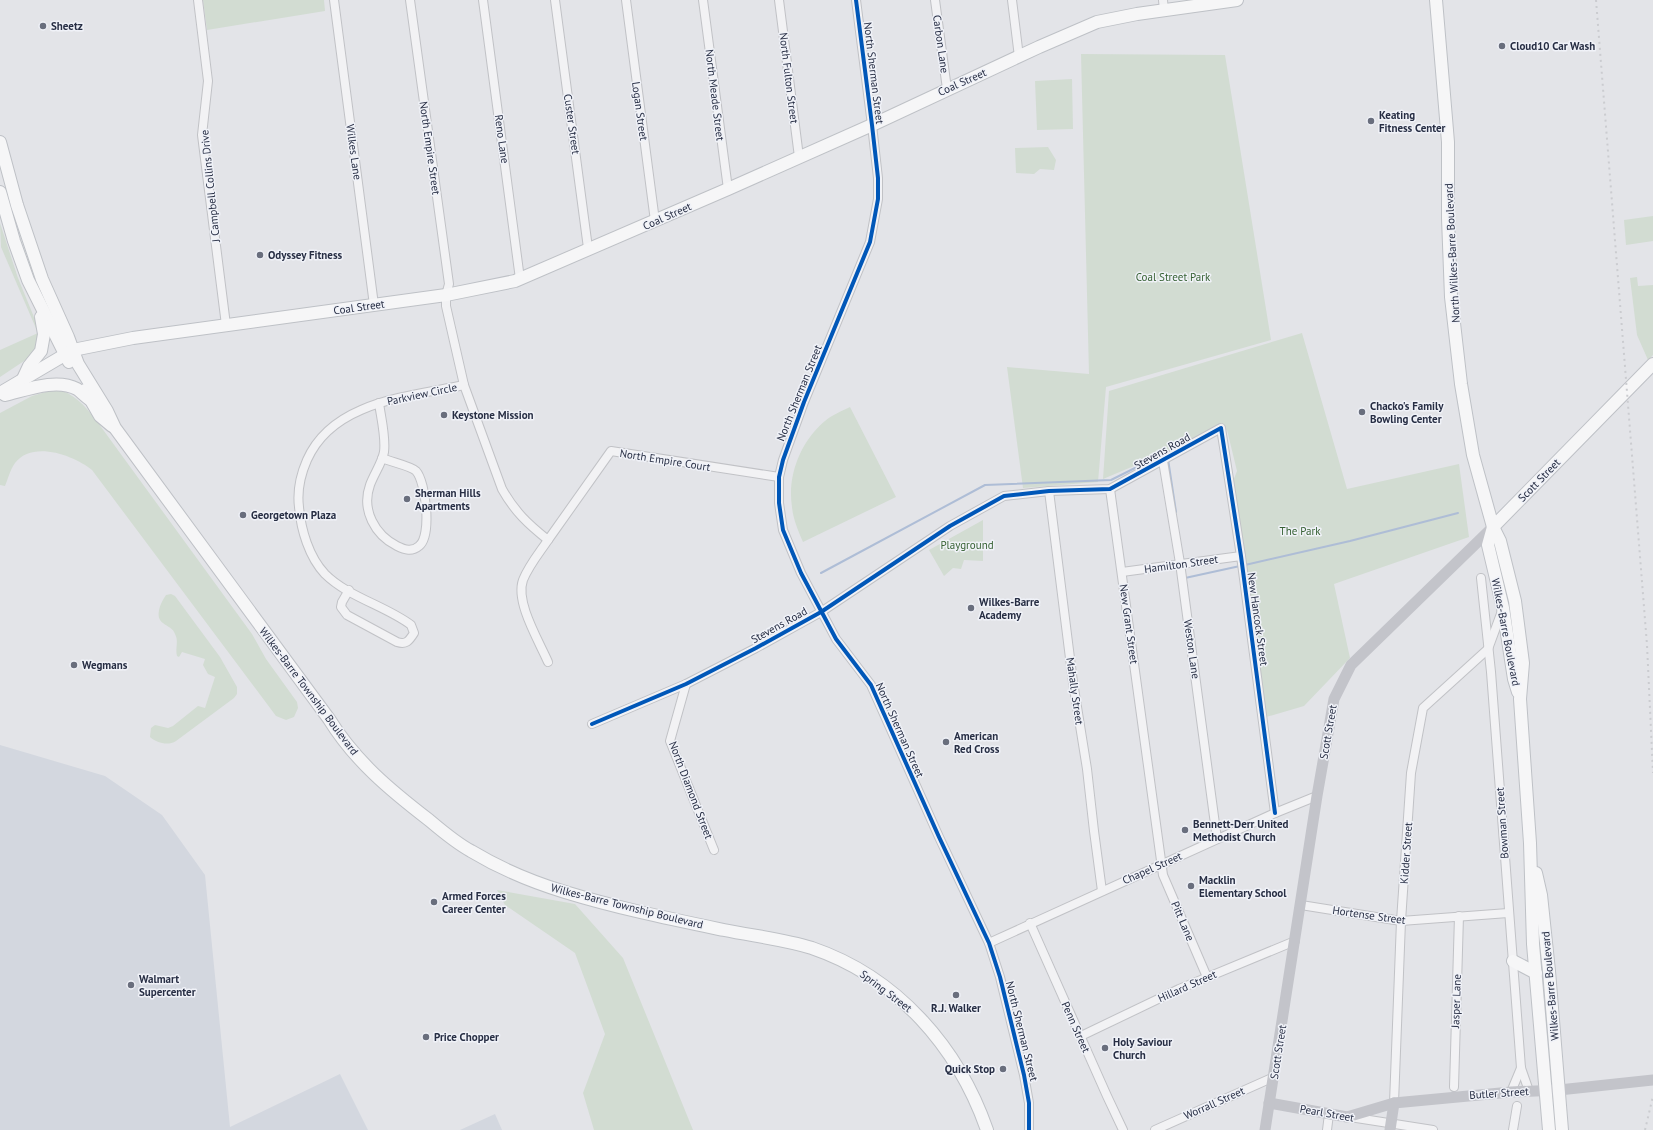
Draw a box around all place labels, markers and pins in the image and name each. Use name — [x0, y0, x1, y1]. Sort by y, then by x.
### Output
place label: Sheetz — [51, 19, 83, 33]
marker: Sheetz — [38, 21, 48, 31]
place label: Cloud10 Car Wash — [1510, 39, 1595, 53]
marker: Cloud10 Car Wash — [1497, 41, 1507, 51]
place label: Keating Fitness Center — [1379, 108, 1446, 135]
marker: Keating Fitness Center — [1366, 116, 1376, 126]
place label: Odyssey Fitness — [268, 248, 343, 262]
marker: Odyssey Fitness — [255, 250, 265, 260]
place label: Chacko's Family Bowling Center — [1370, 399, 1444, 426]
marker: Chacko's Family Bowling Center — [1357, 407, 1367, 417]
place label: Keystone Mission — [452, 408, 534, 422]
marker: Keystone Mission — [439, 410, 449, 420]
place label: Sherman Hills Apartments — [415, 486, 481, 513]
marker: Sherman Hills Apartments — [402, 494, 412, 504]
place label: Georgetown Plaza — [251, 508, 336, 522]
marker: Georgetown Plaza — [238, 510, 248, 520]
place label: Wilkes-Barre Academy — [979, 595, 1040, 622]
marker: Wilkes-Barre Academy — [966, 603, 976, 613]
place label: Wegmans — [82, 658, 128, 672]
marker: Wegmans — [69, 660, 79, 670]
place label: American Red Cross — [954, 729, 1000, 756]
marker: American Red Cross — [941, 737, 951, 747]
place label: Bennett-Derr United Methodist Church — [1193, 817, 1288, 844]
marker: Bennett-Derr United Methodist Church — [1180, 825, 1190, 835]
place label: Macklin Elementary School — [1199, 873, 1287, 900]
marker: Macklin Elementary School — [1186, 881, 1196, 891]
place label: Armed Forces Career Center — [442, 889, 506, 916]
marker: Armed Forces Career Center — [429, 897, 439, 907]
place label: Walmart Supercenter — [139, 972, 196, 999]
marker: Walmart Supercenter — [126, 980, 136, 990]
marker: R.J. Walker — [951, 990, 961, 1000]
place label: R.J. Walker — [931, 1001, 981, 1015]
place label: Price Chopper — [434, 1030, 499, 1044]
marker: Price Chopper — [421, 1032, 431, 1042]
place label: Holy Saviour Church — [1113, 1035, 1172, 1062]
marker: Holy Saviour Church — [1100, 1043, 1110, 1053]
place label: Quick Stop — [945, 1062, 995, 1076]
marker: Quick Stop — [998, 1064, 1008, 1074]

